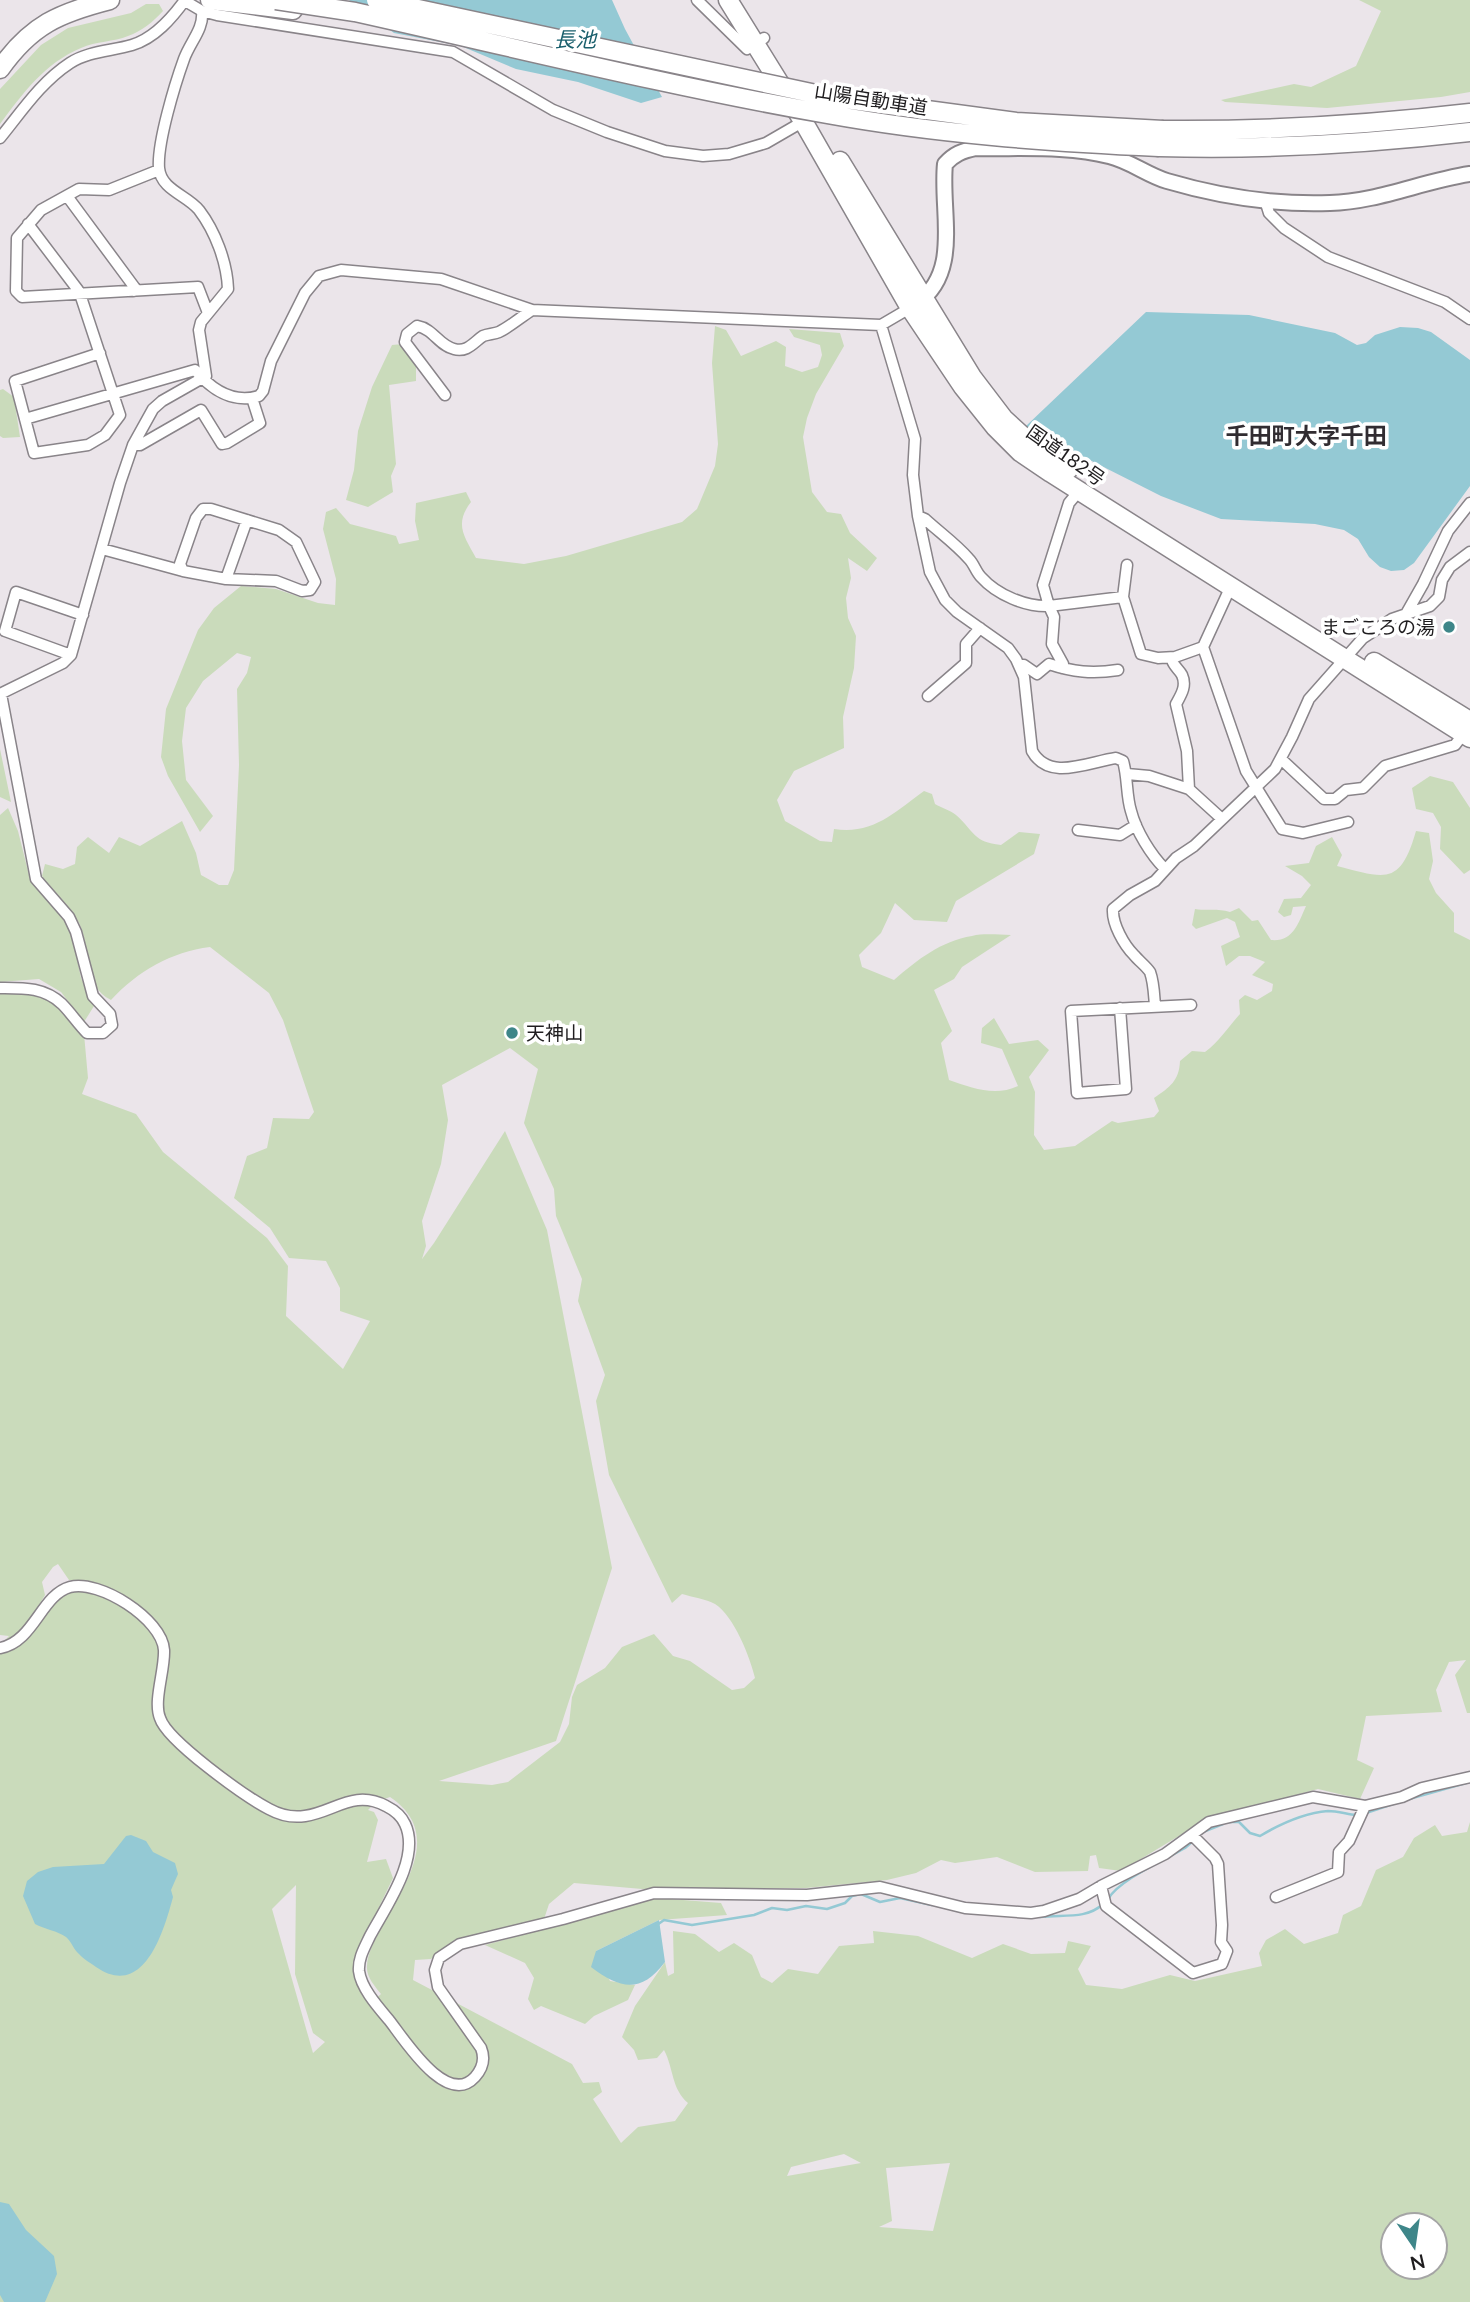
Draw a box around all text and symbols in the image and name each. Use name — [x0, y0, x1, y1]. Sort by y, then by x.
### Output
water label: 長池 — [554, 26, 598, 51]
street label: 山陽自動車道 — [813, 78, 929, 119]
street label: 国道182号 — [1023, 419, 1110, 490]
district label: 千田町大字千田 — [1226, 421, 1387, 449]
place label: まごころの湯 — [1321, 615, 1435, 638]
marker: まごころの湯 — [1441, 619, 1457, 635]
place label: 天神山 — [526, 1021, 583, 1044]
marker: 天神山 — [504, 1025, 520, 1041]
north arrow — [1379, 2211, 1449, 2281]
text: N — [1408, 2250, 1428, 2276]

